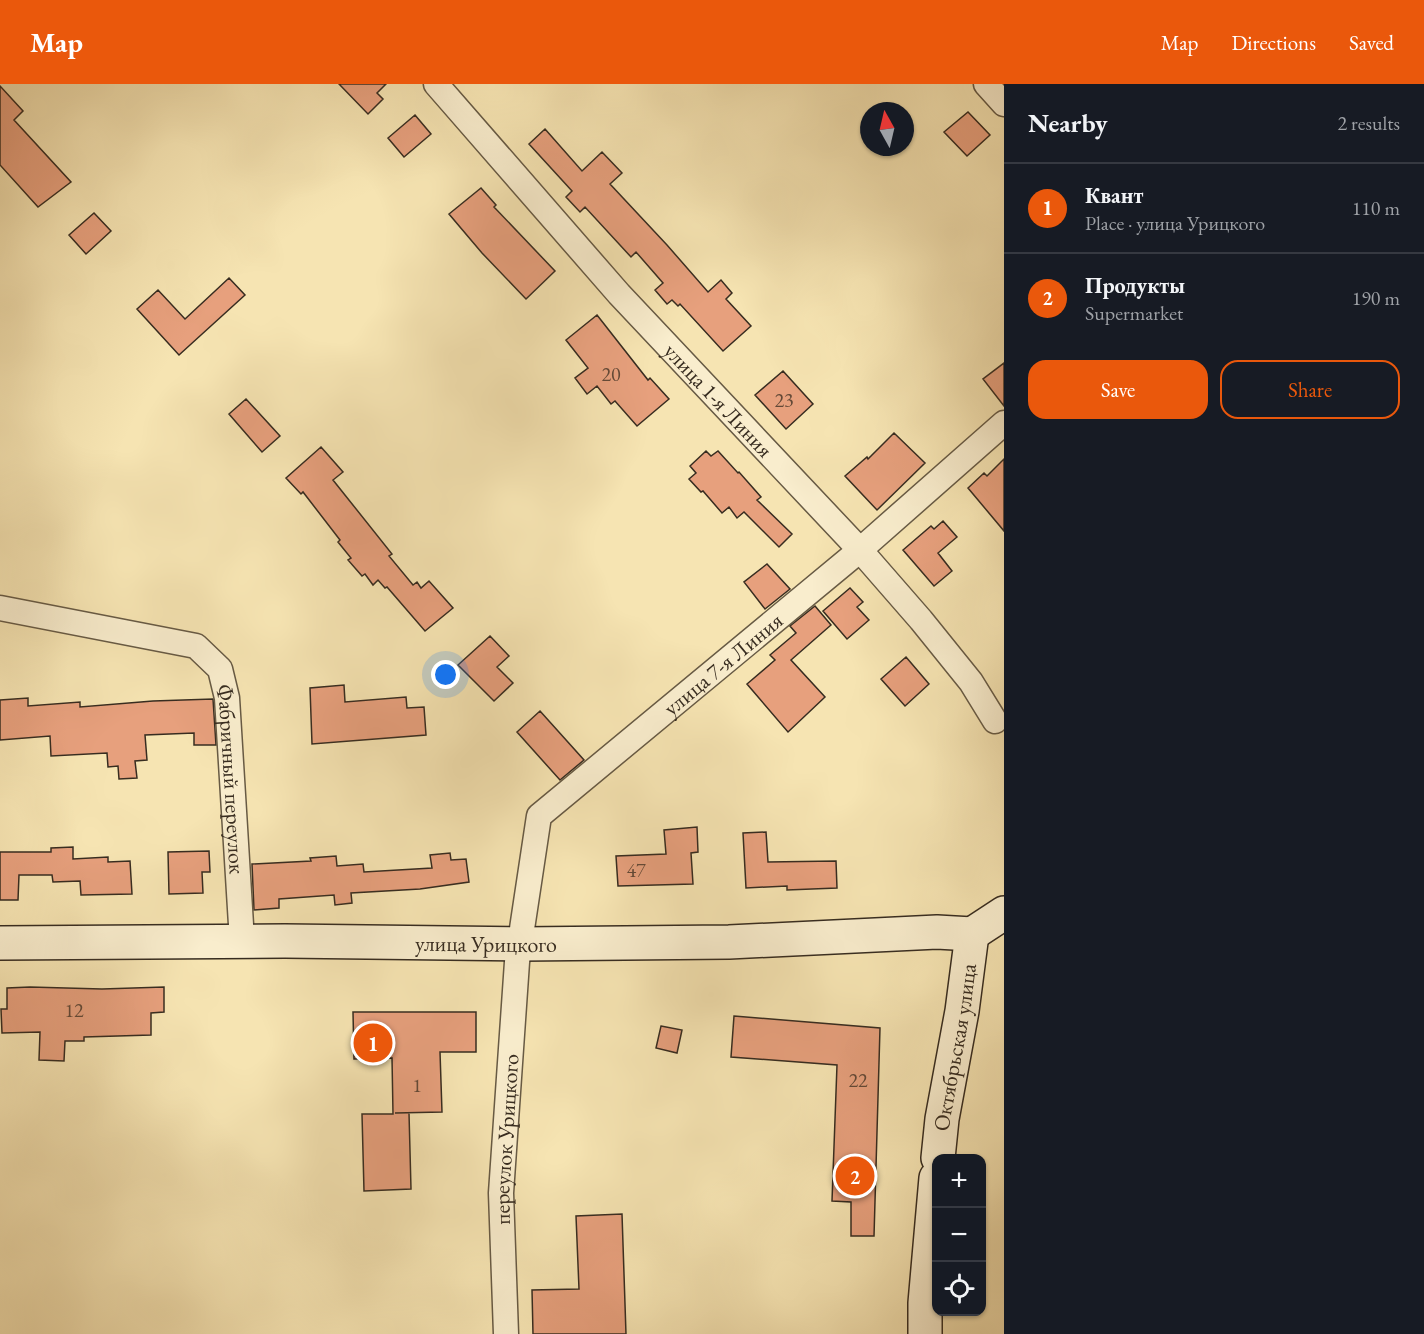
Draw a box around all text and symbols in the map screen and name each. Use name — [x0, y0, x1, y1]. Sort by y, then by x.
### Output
text: Map — [30, 24, 83, 60]
text: Map — [1161, 29, 1198, 56]
text: Directions — [1231, 29, 1316, 56]
text: Saved — [1349, 29, 1394, 56]
north arrow — [860, 102, 914, 156]
text: Nearby — [1028, 106, 1108, 140]
text: 2 results — [1337, 110, 1400, 136]
text: Квант — [1085, 181, 1143, 210]
text: 1 — [1042, 195, 1053, 221]
text: 110 m — [1352, 195, 1400, 221]
text: Place · улица Урицкого — [1085, 210, 1265, 236]
text: Продукты — [1085, 271, 1185, 300]
text: 2 — [1042, 285, 1053, 311]
text: 190 m — [1352, 285, 1400, 311]
text: Supermarket — [1085, 300, 1183, 326]
street label: улица 1-я Линия — [658, 336, 780, 463]
button: Save — [1028, 360, 1208, 419]
button: Share — [1220, 360, 1400, 419]
house number: 20 — [601, 361, 621, 387]
house number: 23 — [774, 387, 794, 413]
street label: улица 7-я Линия — [657, 606, 789, 722]
your location — [431, 660, 460, 689]
street label: Фабричный переулок — [210, 681, 252, 875]
house number: 47 — [626, 857, 646, 883]
street label: улица Урицкого — [415, 928, 557, 959]
street label: Октябрьская улица — [926, 962, 983, 1132]
house number: 12 — [64, 997, 84, 1023]
pin: 1 — [354, 1020, 392, 1066]
street label: переулок Урицкого — [486, 1053, 525, 1225]
house number: 22 — [848, 1067, 868, 1093]
house number: 1 — [412, 1072, 422, 1098]
pin: 2 — [836, 1154, 874, 1198]
map controls — [932, 1154, 986, 1316]
button: + — [932, 1154, 986, 1208]
button: − — [932, 1208, 986, 1262]
button: locate — [932, 1262, 986, 1316]

